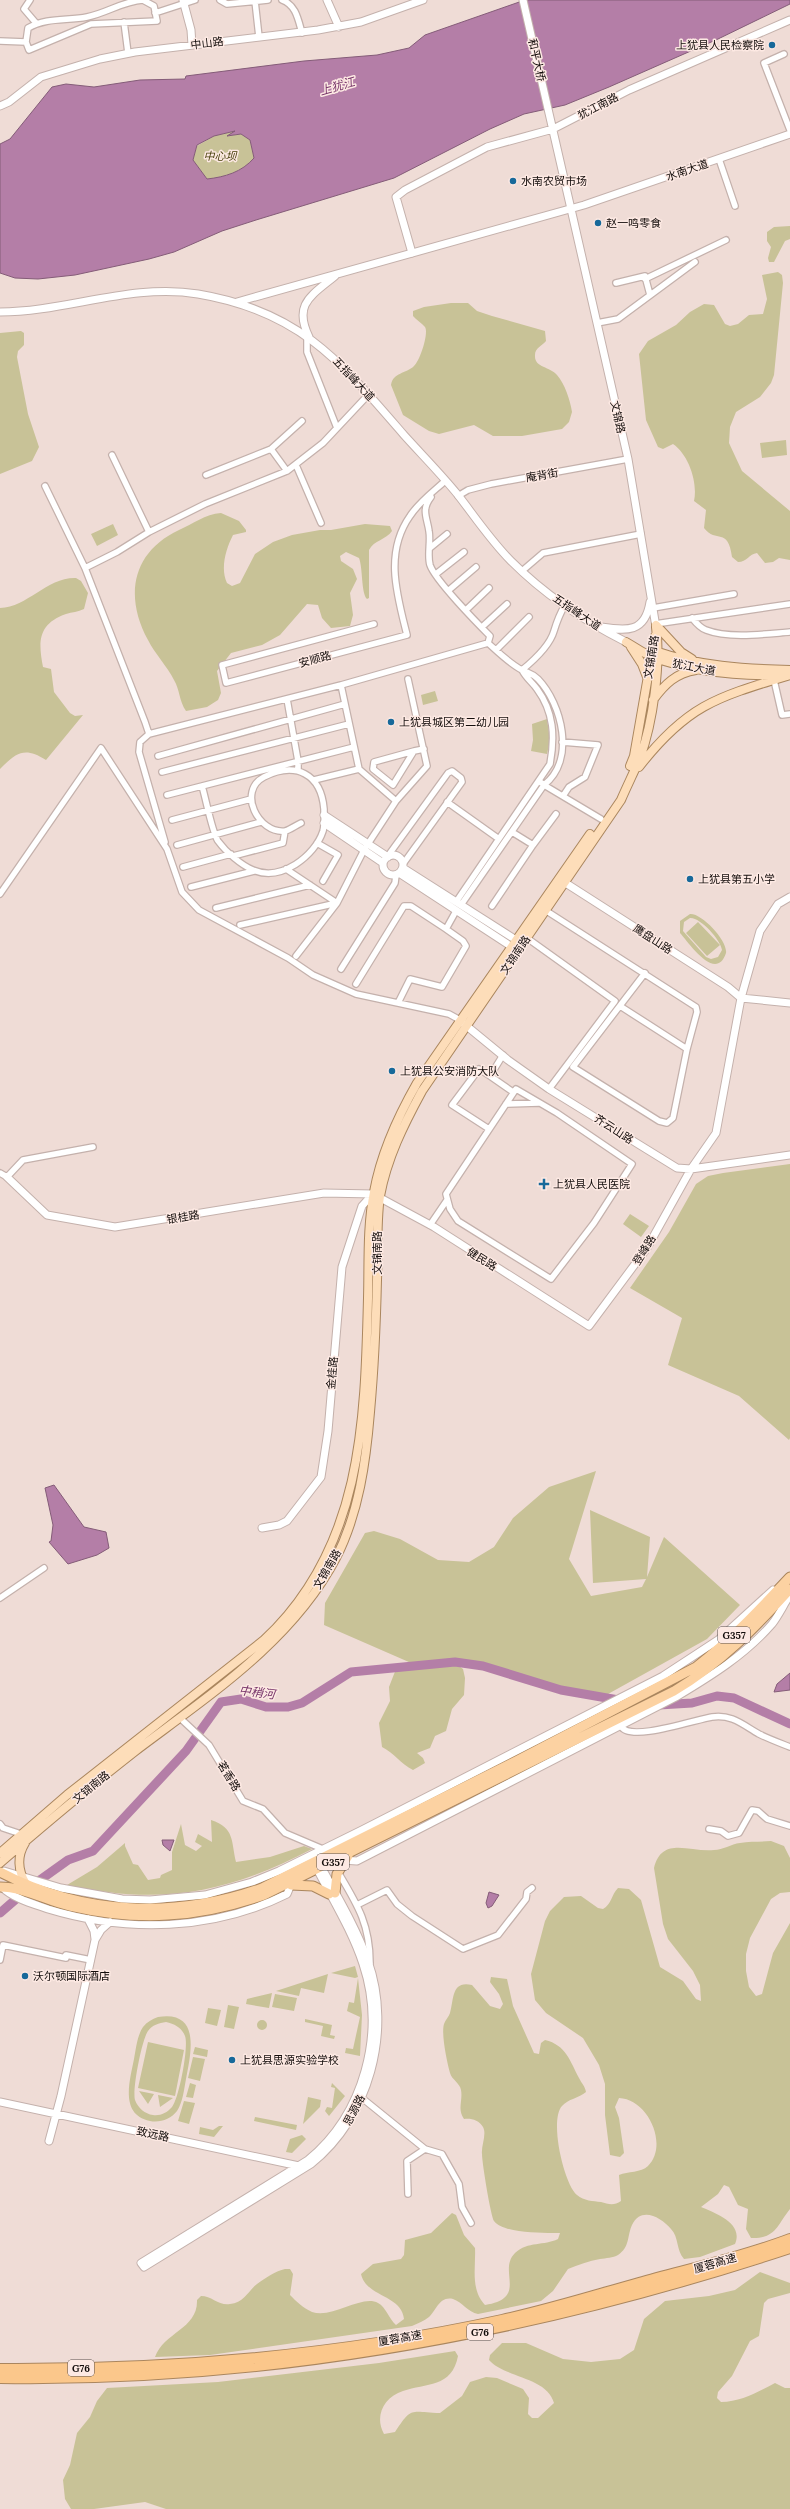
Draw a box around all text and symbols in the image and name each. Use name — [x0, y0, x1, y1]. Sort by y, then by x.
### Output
street label: 中山路 — [190, 34, 224, 52]
street label: 和平大桥 — [525, 37, 549, 83]
place label: 上犹县人民检察院 — [676, 38, 764, 52]
marker: 上犹县人民检察院 — [767, 40, 777, 50]
water label: 上犹江 — [318, 73, 358, 98]
street label: 犹江南路 — [575, 90, 621, 122]
park label: 中心坝 — [204, 149, 238, 163]
street label: 水南大道 — [664, 156, 710, 184]
place label: 水南农贸市场 — [521, 174, 587, 188]
marker: 水南农贸市场 — [508, 176, 518, 186]
place label: 赵一鸣零食 — [606, 216, 661, 230]
marker: 赵一鸣零食 — [593, 218, 603, 228]
street label: 五指峰大道 — [330, 354, 378, 404]
street label: 文锦路 — [607, 399, 629, 435]
street label: 庵背街 — [525, 465, 559, 485]
street label: 五指峰大道 — [550, 591, 604, 633]
street label: 文锦南路 — [641, 634, 661, 680]
street label: 安顺路 — [297, 648, 333, 670]
street label: 犹江大道 — [671, 656, 717, 678]
place label: 上犹县城区第二幼儿园 — [399, 715, 509, 729]
marker: 上犹县城区第二幼儿园 — [386, 717, 396, 727]
place label: 上犹县第五小学 — [698, 872, 775, 886]
marker: 上犹县第五小学 — [685, 874, 695, 884]
street label: 鹰盘山路 — [631, 921, 675, 957]
street label: 文锦南路 — [497, 933, 533, 977]
place label: 上犹县公安消防大队 — [400, 1064, 499, 1078]
marker: 上犹县公安消防大队 — [387, 1066, 397, 1076]
street label: 齐云山路 — [592, 1111, 636, 1147]
place label: 上犹县人民医院 — [553, 1177, 630, 1191]
marker: 上犹县人民医院 — [538, 1178, 550, 1190]
street label: 银桂路 — [166, 1208, 200, 1226]
street label: 文锦南路 — [370, 1231, 384, 1275]
street label: 登峰路 — [629, 1232, 659, 1268]
street label: 健民路 — [464, 1244, 500, 1274]
street label: 金桂路 — [324, 1356, 340, 1390]
street label: 文锦南路 — [310, 1546, 344, 1592]
road number: G357 — [718, 1627, 750, 1643]
water label: 中稍河 — [238, 1682, 278, 1702]
street label: 茗香路 — [215, 1758, 243, 1794]
street label: 文锦南路 — [69, 1768, 113, 1806]
road number: G357 — [317, 1854, 349, 1870]
place label: 沃尔顿国际酒店 — [33, 1969, 110, 1983]
marker: 沃尔顿国际酒店 — [20, 1971, 30, 1981]
place label: 上犹县思源实验学校 — [240, 2053, 339, 2067]
marker: 上犹县思源实验学校 — [227, 2055, 237, 2065]
street label: 思源路 — [340, 2092, 368, 2128]
street label: 致远路 — [135, 2124, 171, 2144]
street label: 厦蓉高速 — [692, 2250, 738, 2276]
road number: G76 — [467, 2324, 493, 2340]
street label: 厦蓉高速 — [377, 2327, 423, 2349]
road number: G76 — [68, 2360, 94, 2376]

